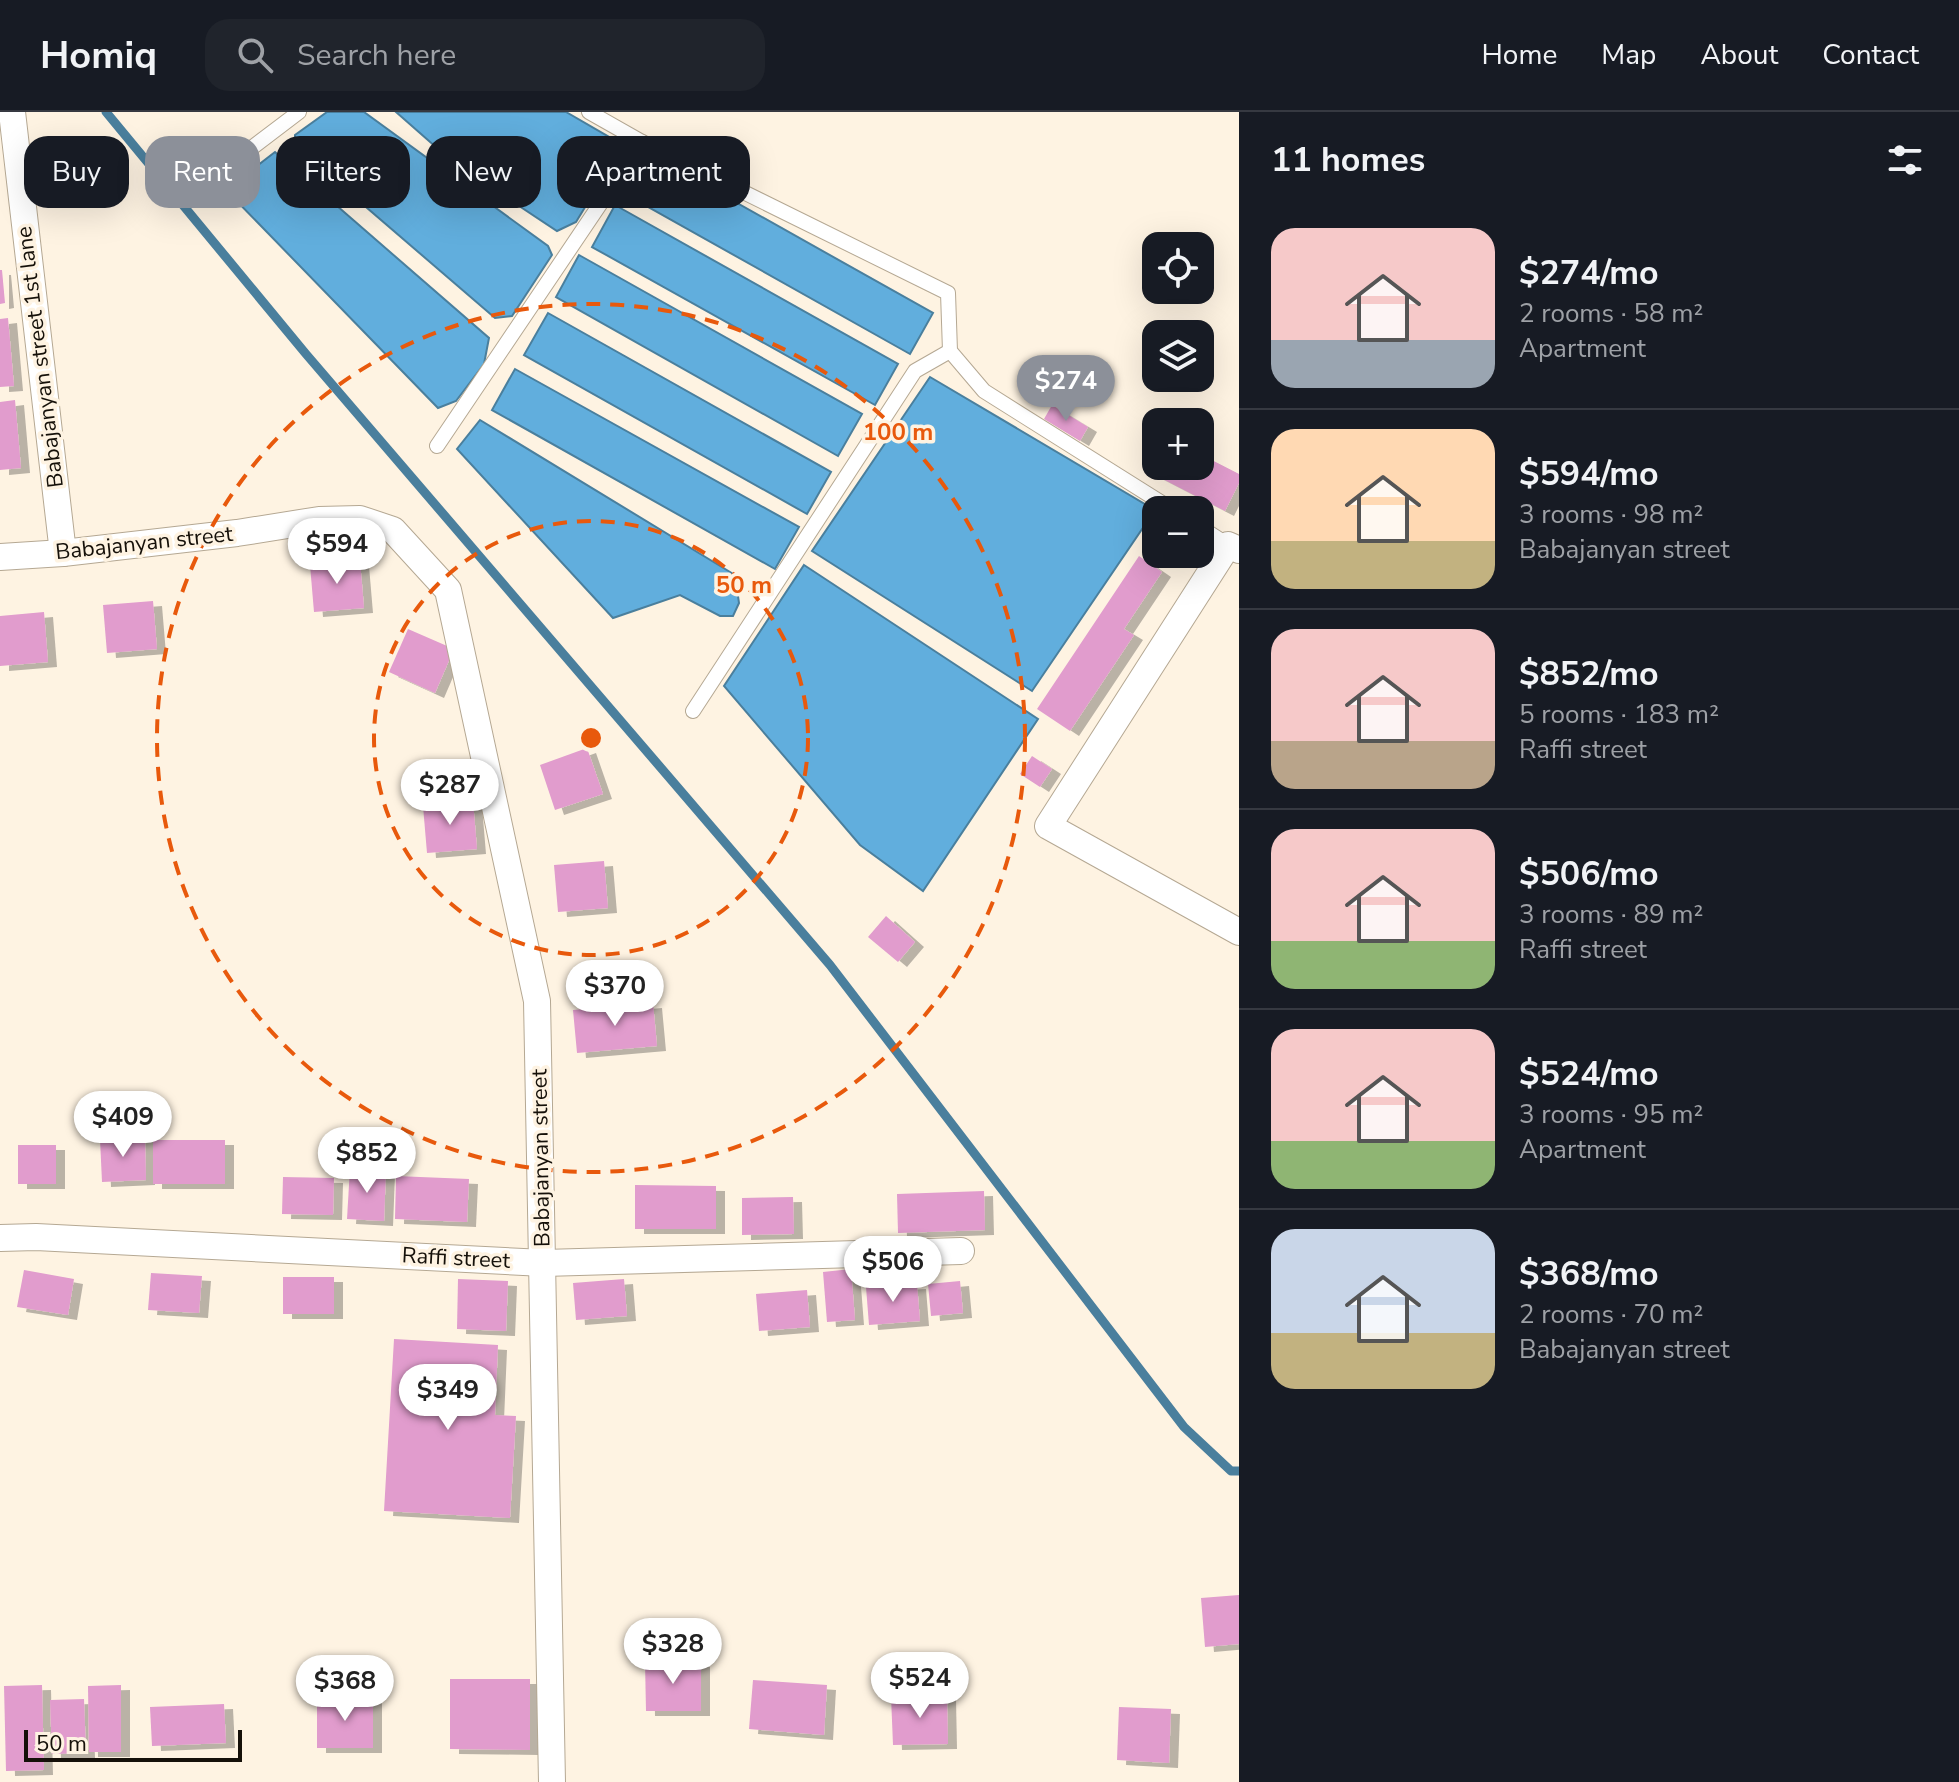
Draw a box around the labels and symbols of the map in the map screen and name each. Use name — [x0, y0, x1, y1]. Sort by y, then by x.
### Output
street label: Babajanyan street 1st lane — [9, 225, 71, 489]
pin: $274 — [1019, 355, 1113, 423]
text: 100 m — [863, 416, 933, 448]
pin: $594 — [290, 518, 384, 586]
street label: Babajanyan street — [54, 519, 234, 567]
text: 50 m — [716, 569, 772, 601]
centre of rings — [577, 724, 605, 752]
pin: $287 — [403, 759, 497, 827]
pin: $370 — [568, 960, 662, 1028]
street label: Babajanyan street — [524, 1068, 558, 1247]
pin: $409 — [76, 1091, 170, 1159]
pin: $852 — [320, 1127, 414, 1195]
pin: $506 — [846, 1236, 940, 1304]
street label: Raffi street — [401, 1240, 511, 1276]
pin: $349 — [401, 1364, 495, 1432]
pin: $328 — [626, 1618, 720, 1686]
pin: $524 — [873, 1652, 967, 1720]
pin: $368 — [298, 1655, 392, 1723]
scale bar — [24, 1726, 242, 1762]

